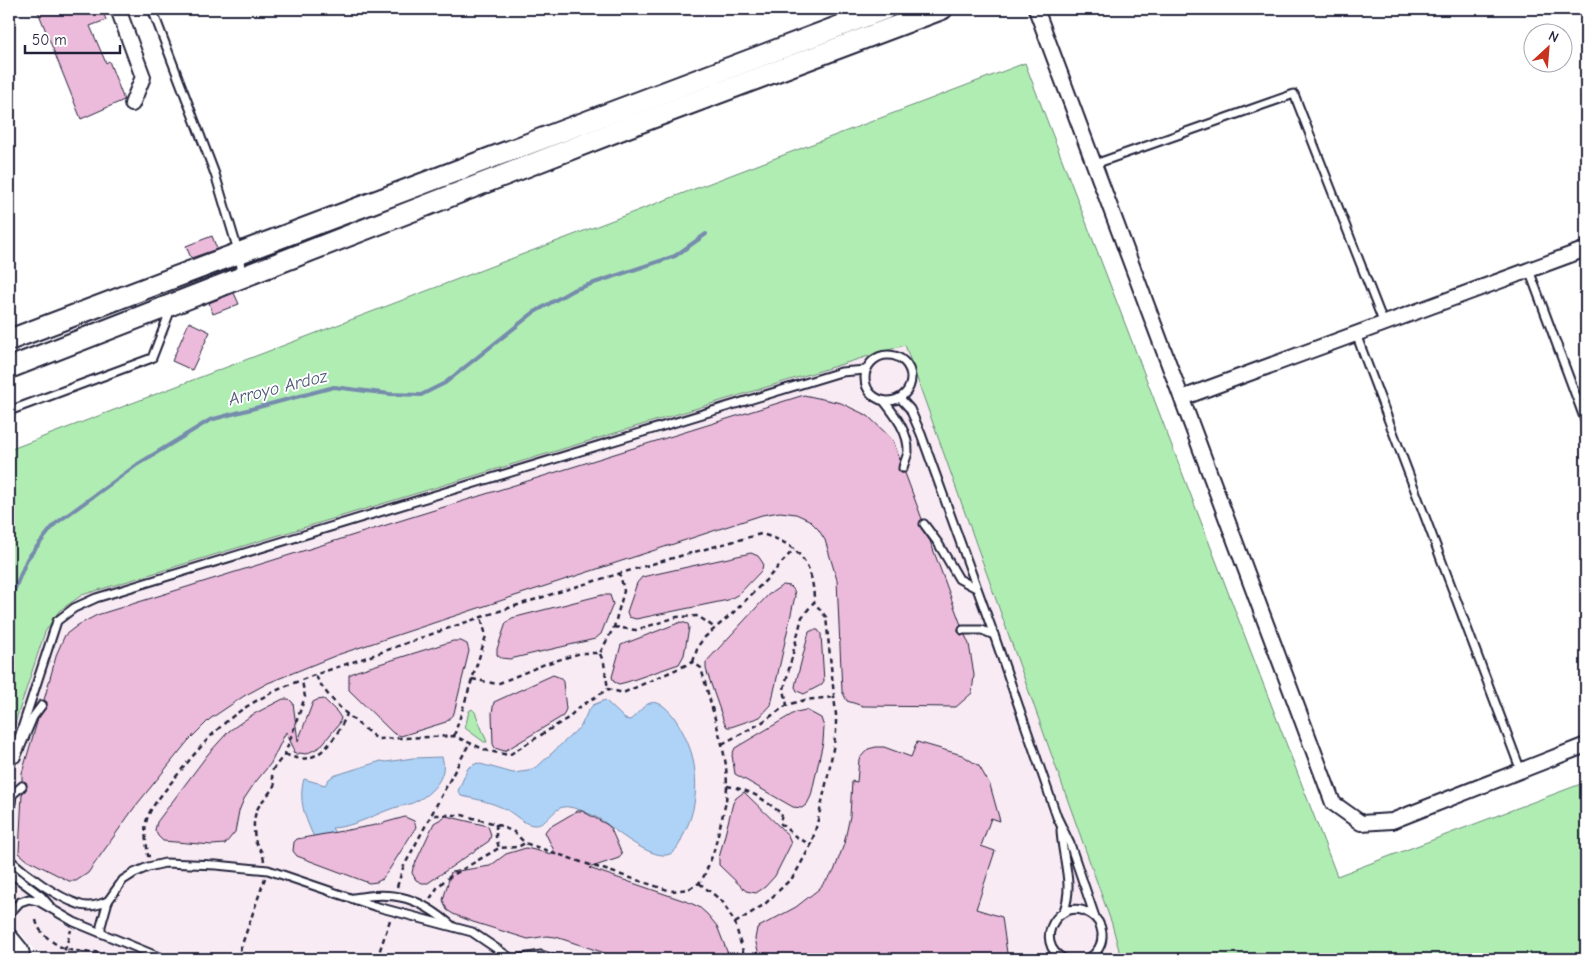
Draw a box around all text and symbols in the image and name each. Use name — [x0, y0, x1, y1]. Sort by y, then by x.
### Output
scale bar — [25, 22, 120, 54]
north arrow — [1522, 22, 1572, 72]
text: N — [1546, 27, 1561, 46]
text: 50 m — [32, 31, 67, 49]
water label: Arroyo Ardoz — [225, 365, 330, 411]

